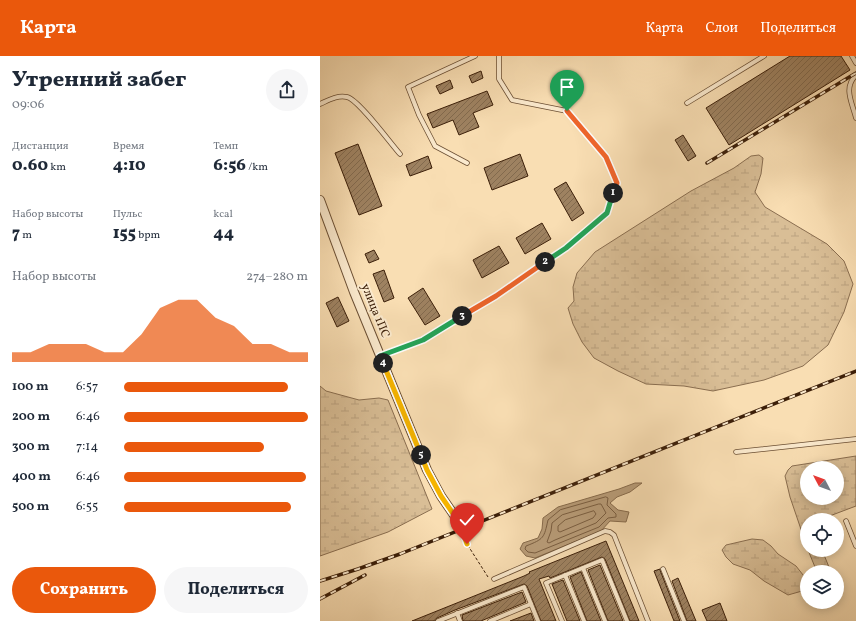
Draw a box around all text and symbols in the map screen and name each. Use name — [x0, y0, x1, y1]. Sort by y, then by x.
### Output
text: Карта — [20, 15, 77, 41]
text: Карта — [645, 19, 683, 38]
text: Слои — [705, 19, 738, 38]
text: Поделиться — [760, 19, 836, 38]
text: Утренний забег — [12, 65, 186, 96]
button: share — [266, 69, 308, 111]
pin — [550, 70, 584, 111]
icon: arrive — [556, 76, 578, 98]
text: 09:06 — [12, 96, 44, 114]
text: Дистанция — [12, 139, 69, 154]
text: Время — [113, 139, 144, 154]
text: Темп — [213, 139, 238, 154]
text: 0.60 — [12, 154, 48, 177]
text: 4:10 — [113, 154, 146, 177]
text: 6:56 — [213, 154, 246, 177]
text: km — [48, 160, 66, 175]
text: /km — [246, 160, 268, 175]
pin: 1 — [603, 183, 623, 203]
text: 1 — [611, 185, 615, 200]
text: Набор высоты — [12, 207, 83, 222]
text: Пульс — [113, 207, 142, 222]
text: kcal — [213, 207, 233, 222]
text: 7 — [12, 222, 20, 245]
text: 155 — [113, 222, 136, 245]
text: 44 — [213, 222, 234, 245]
text: m — [20, 228, 32, 243]
text: bpm — [136, 228, 160, 243]
pin: 2 — [535, 252, 555, 272]
text: 2 — [542, 254, 548, 269]
text: Набор высоты — [12, 268, 96, 286]
text: 274–280 m — [246, 268, 308, 286]
street label: улица 1ПС — [357, 281, 393, 341]
pin: 3 — [452, 306, 472, 326]
text: 3 — [459, 308, 465, 323]
pin: 4 — [373, 353, 393, 373]
text: 4 — [380, 355, 386, 370]
text: 100 m — [12, 378, 49, 396]
text: 6:57 — [76, 378, 98, 396]
text: 200 m — [12, 408, 50, 426]
text: 6:46 — [76, 408, 100, 426]
text: 300 m — [12, 438, 50, 456]
text: 7:14 — [76, 438, 98, 456]
pin: 5 — [411, 445, 431, 465]
text: 5 — [418, 447, 424, 462]
north arrow — [800, 461, 844, 505]
map controls — [800, 461, 844, 609]
text: 400 m — [12, 468, 51, 486]
text: 6:46 — [76, 468, 100, 486]
text: 500 m — [12, 498, 49, 516]
text: 6:55 — [76, 498, 98, 516]
pin — [450, 503, 484, 544]
icon: check — [456, 509, 478, 531]
button: locate — [800, 513, 844, 557]
button: layers — [800, 565, 844, 609]
button: Сохранить — [12, 567, 156, 613]
button: Поделиться — [164, 567, 308, 613]

